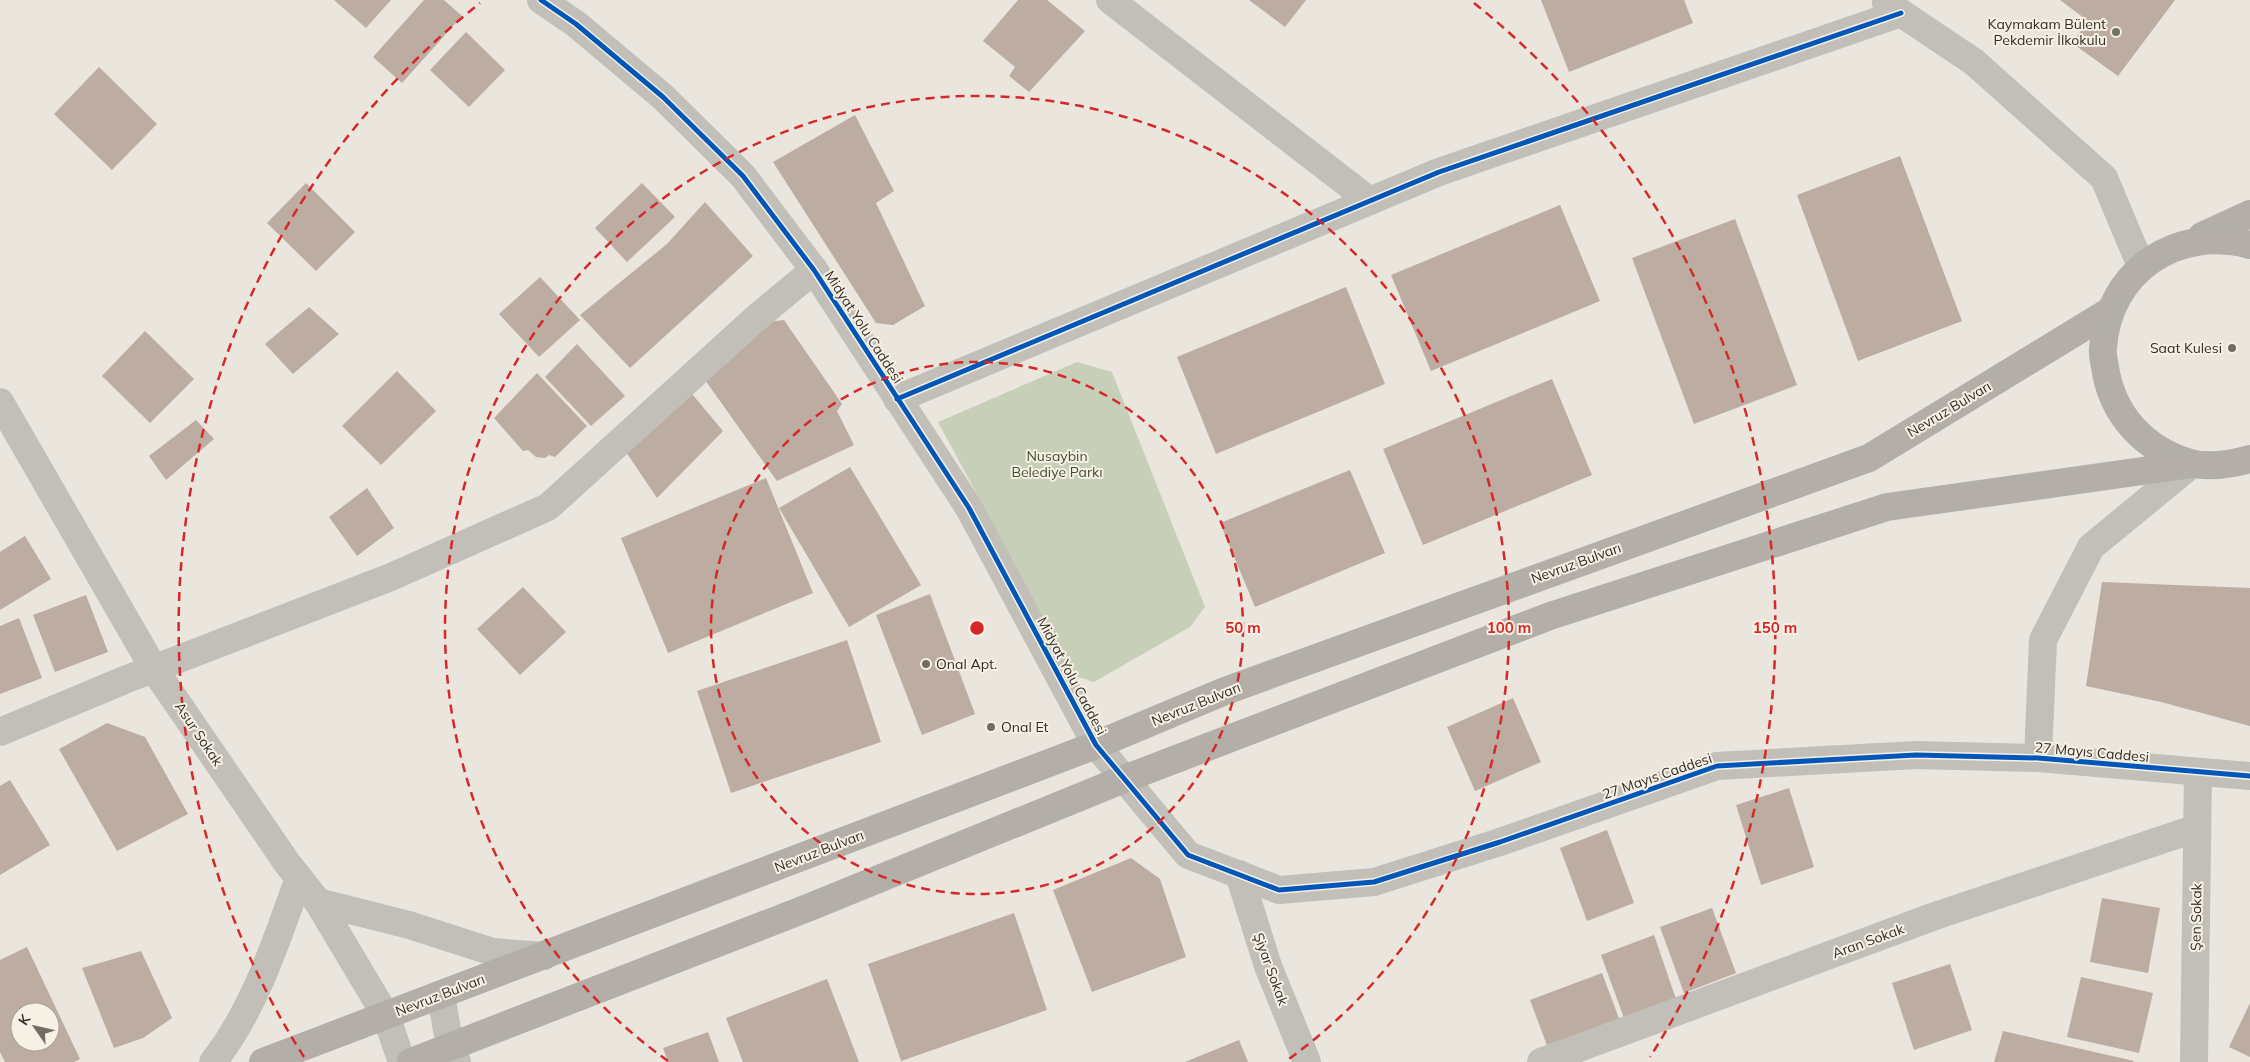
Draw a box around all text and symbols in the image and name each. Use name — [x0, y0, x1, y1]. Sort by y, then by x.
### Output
place label: Kaymakam Bülent Pekdemir İlkokulu — [1988, 15, 2106, 49]
marker: Kaymakam Bülent Pekdemir İlkokulu — [2110, 26, 2122, 38]
street label: Midyat Yolu Caddesi — [821, 267, 907, 387]
place label: Saat Kulesi — [2150, 339, 2222, 357]
marker: Saat Kulesi — [2226, 342, 2238, 354]
street label: Nevruz Bulvarı — [1904, 377, 1994, 441]
park label: Nusaybin Belediye Parkı — [1011, 447, 1103, 481]
street label: Nevruz Bulvarı — [1528, 538, 1624, 588]
street label: Midyat Yolu Caddesi — [1033, 614, 1111, 738]
text: 50 m — [1225, 618, 1261, 637]
text: 100 m — [1487, 618, 1531, 637]
text: 150 m — [1753, 618, 1797, 637]
centre of rings — [968, 619, 986, 637]
place label: Onal Apt. — [936, 655, 997, 673]
marker: Onal Apt. — [920, 658, 932, 670]
street label: Nevruz Bulvarı — [1149, 678, 1243, 730]
street label: Asur Sokak — [171, 699, 227, 770]
place label: Onal Et — [1001, 718, 1049, 736]
marker: Onal Et — [985, 721, 997, 733]
street label: 27 Mayıs Caddesi — [2034, 738, 2150, 766]
street label: 27 Mayıs Caddesi — [1600, 749, 1714, 803]
street label: Nevruz Bulvarı — [772, 826, 866, 876]
street label: Şen Sokak — [2186, 882, 2206, 951]
street label: Aran Sokak — [1830, 919, 1907, 962]
street label: Şiyar Sokak — [1250, 930, 1293, 1009]
street label: Nevruz Bulvarı — [393, 970, 487, 1020]
north arrow — [10, 1002, 60, 1052]
text: K — [14, 1010, 35, 1029]

